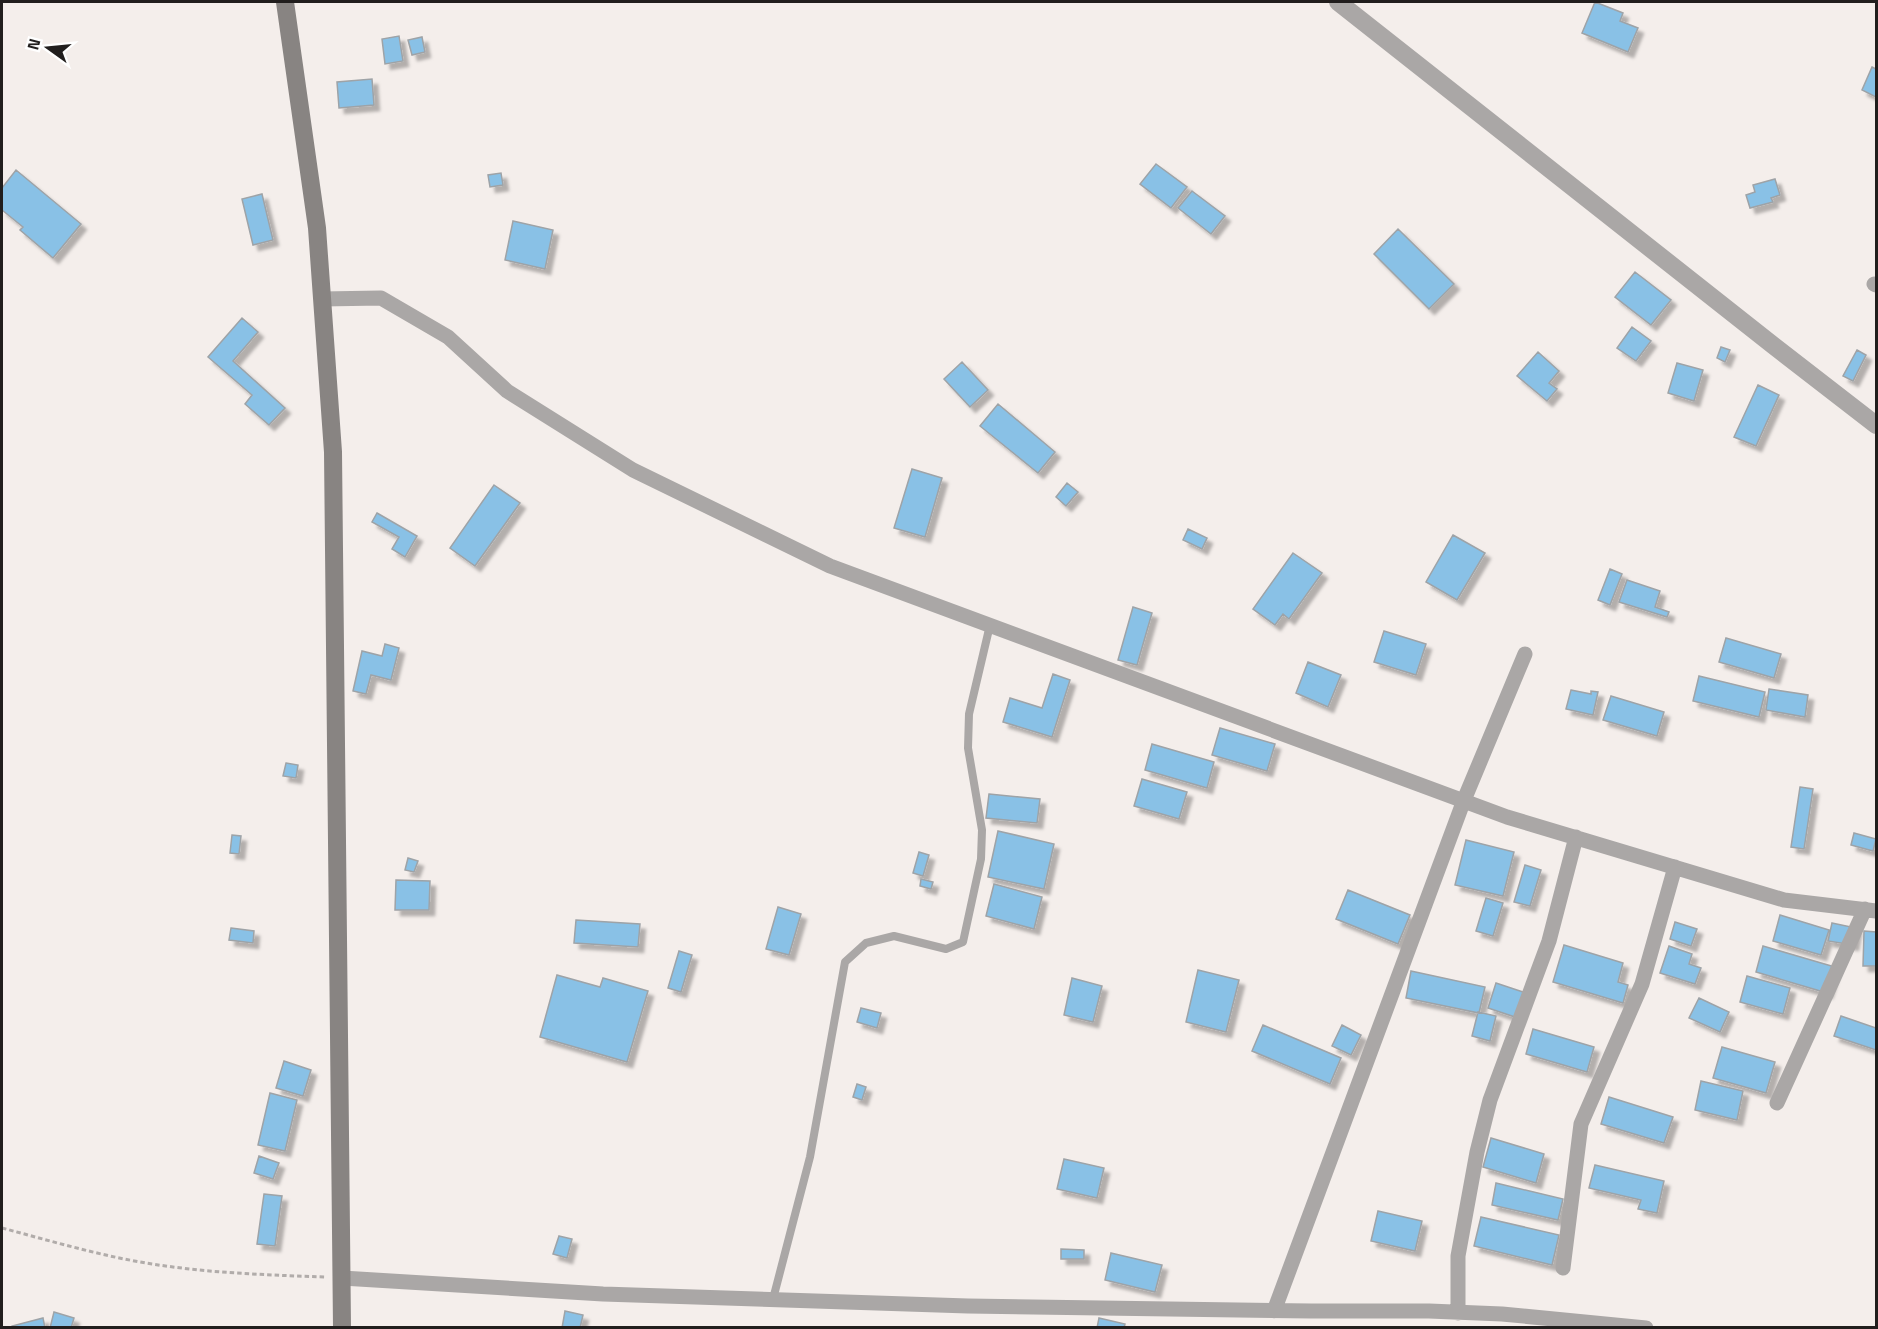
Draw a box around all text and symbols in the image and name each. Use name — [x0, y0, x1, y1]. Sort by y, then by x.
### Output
north arrow — [18, 18, 78, 78]
text: N — [20, 36, 47, 53]

